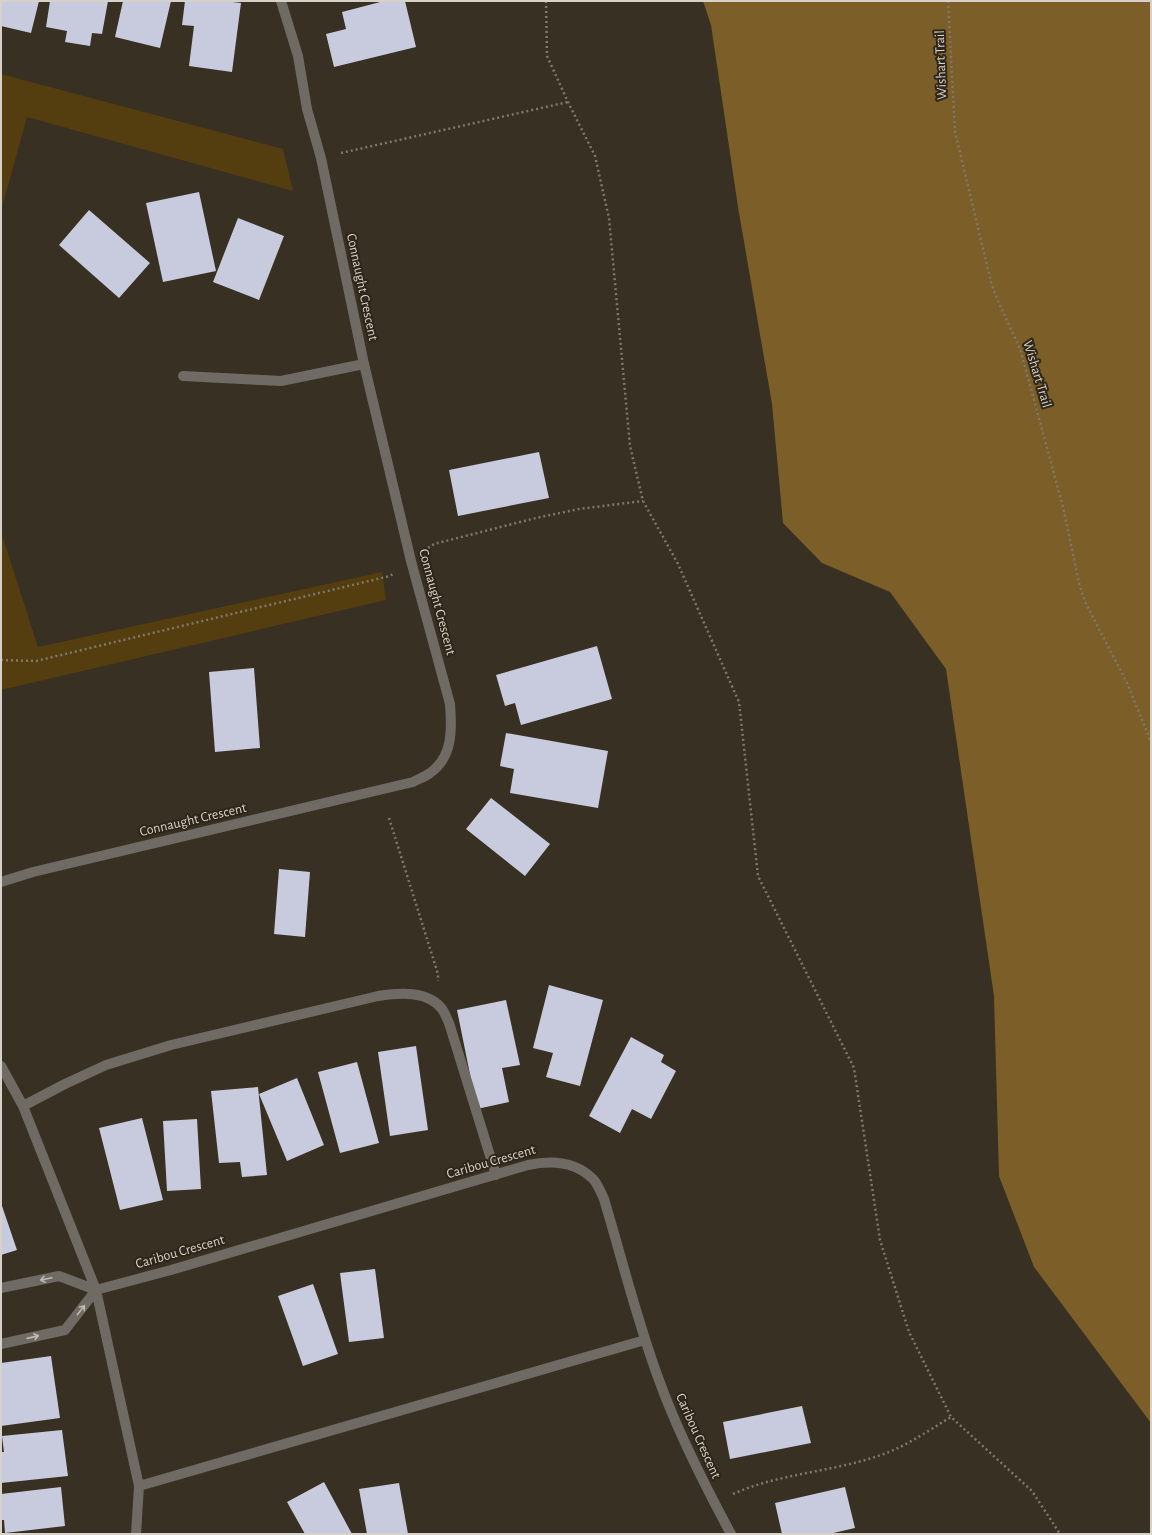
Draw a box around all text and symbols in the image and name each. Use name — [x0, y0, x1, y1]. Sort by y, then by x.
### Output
street label: Wishart Trail — [933, 30, 949, 100]
street label: Connaught Crescent — [344, 232, 380, 342]
street label: Wishart Trail — [1020, 339, 1054, 409]
street label: Connaught Crescent — [416, 547, 458, 657]
street label: Connaught Crescent — [138, 801, 248, 839]
street label: Caribou Crescent — [445, 1142, 538, 1181]
street label: Caribou Crescent — [134, 1232, 227, 1271]
one-way arrow — [40, 1275, 53, 1283]
one-way arrow — [76, 1304, 85, 1315]
one-way arrow — [26, 1332, 39, 1340]
street label: Caribou Crescent — [673, 1391, 723, 1481]

